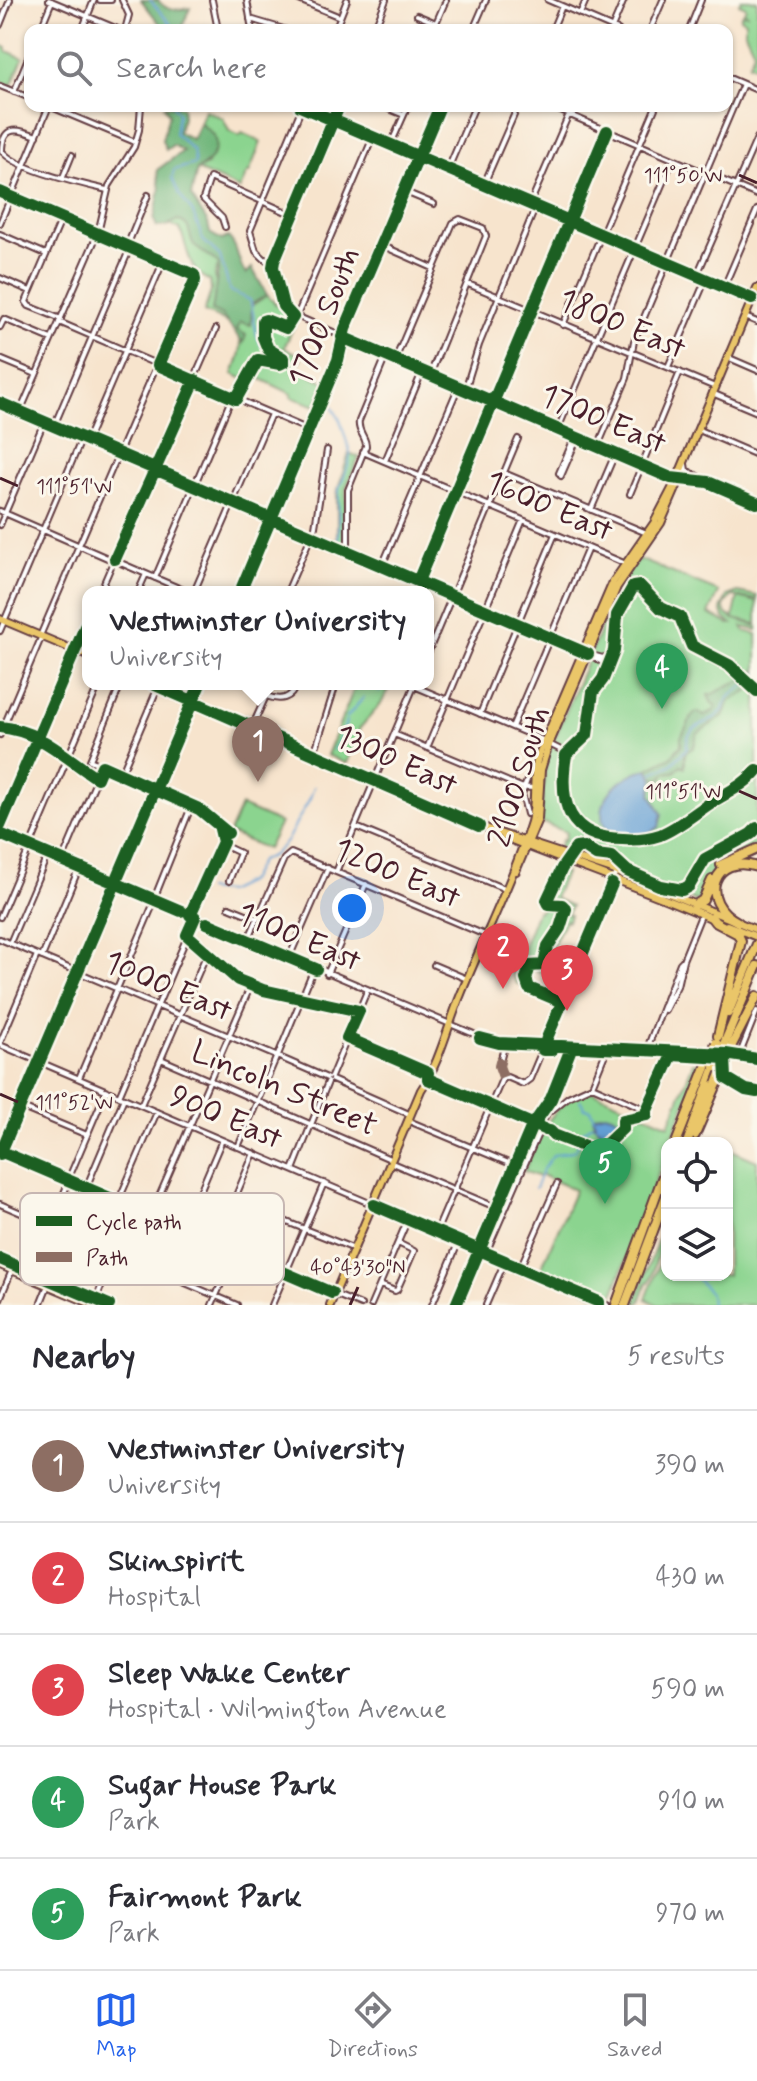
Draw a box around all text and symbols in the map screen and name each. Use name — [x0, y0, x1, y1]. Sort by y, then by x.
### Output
search box — [24, 24, 733, 112]
icon: search — [52, 46, 96, 90]
text: Search here — [116, 49, 267, 88]
text: 111°50'W — [644, 163, 722, 190]
street label: 1700 South — [279, 241, 371, 393]
street label: 1800 East — [552, 279, 692, 371]
street label: 1700 East — [534, 375, 672, 465]
street label: 1600 East — [479, 461, 619, 553]
text: 111°51'W — [36, 474, 112, 501]
popup — [82, 586, 434, 690]
text: Westminster University — [110, 602, 406, 641]
text: University — [110, 641, 223, 675]
pin: 4 — [636, 643, 688, 709]
street label: 2100 South — [479, 702, 561, 852]
street label: 1300 East — [328, 715, 464, 807]
pin: 1 — [232, 716, 284, 782]
text: 111°51'W — [645, 779, 721, 806]
street label: 1200 East — [327, 829, 467, 919]
your location — [332, 888, 372, 928]
street label: 1100 East — [231, 893, 367, 983]
pin: 2 — [477, 923, 529, 989]
street label: 1000 East — [98, 941, 238, 1033]
pin: 3 — [541, 945, 593, 1011]
street label: Lincoln Street — [184, 1031, 384, 1147]
street label: 900 East — [163, 1076, 289, 1160]
text: 111°52'W — [35, 1090, 113, 1117]
map controls — [661, 1137, 733, 1281]
button: locate — [661, 1137, 733, 1209]
pin: 5 — [579, 1138, 631, 1204]
legend — [20, 1193, 284, 1285]
text: Cycle path — [86, 1209, 182, 1237]
button: layers — [661, 1209, 733, 1281]
text: Path — [86, 1245, 128, 1273]
text: 40°43'30"N — [310, 1255, 406, 1282]
text: Nearby — [32, 1335, 136, 1380]
text: 5 results — [627, 1340, 725, 1374]
text: Westminster University — [108, 1430, 405, 1469]
text: 1 — [52, 1449, 64, 1483]
text: 390 m — [654, 1449, 725, 1483]
text: University — [108, 1469, 221, 1503]
text: Skinspirit — [108, 1542, 244, 1581]
text: 2 — [52, 1561, 64, 1595]
text: 430 m — [656, 1561, 725, 1595]
text: Hospital — [108, 1581, 201, 1615]
text: Sleep Wake Center — [108, 1654, 349, 1693]
text: 3 — [52, 1673, 64, 1707]
text: 590 m — [651, 1673, 725, 1707]
text: Hospital · Wilmington Avenue — [108, 1693, 447, 1727]
text: Sugar House Park — [108, 1766, 336, 1805]
text: 4 — [50, 1785, 66, 1819]
text: 910 m — [658, 1785, 725, 1819]
text: Park — [108, 1805, 160, 1839]
text: Fairmont Park — [108, 1878, 302, 1917]
text: 5 — [50, 1897, 66, 1931]
text: 970 m — [656, 1897, 725, 1931]
text: Park — [108, 1917, 160, 1951]
tab: Map — [94, 1988, 138, 2064]
tab: Directions — [327, 1988, 418, 2064]
tab: Saved — [607, 1988, 662, 2064]

